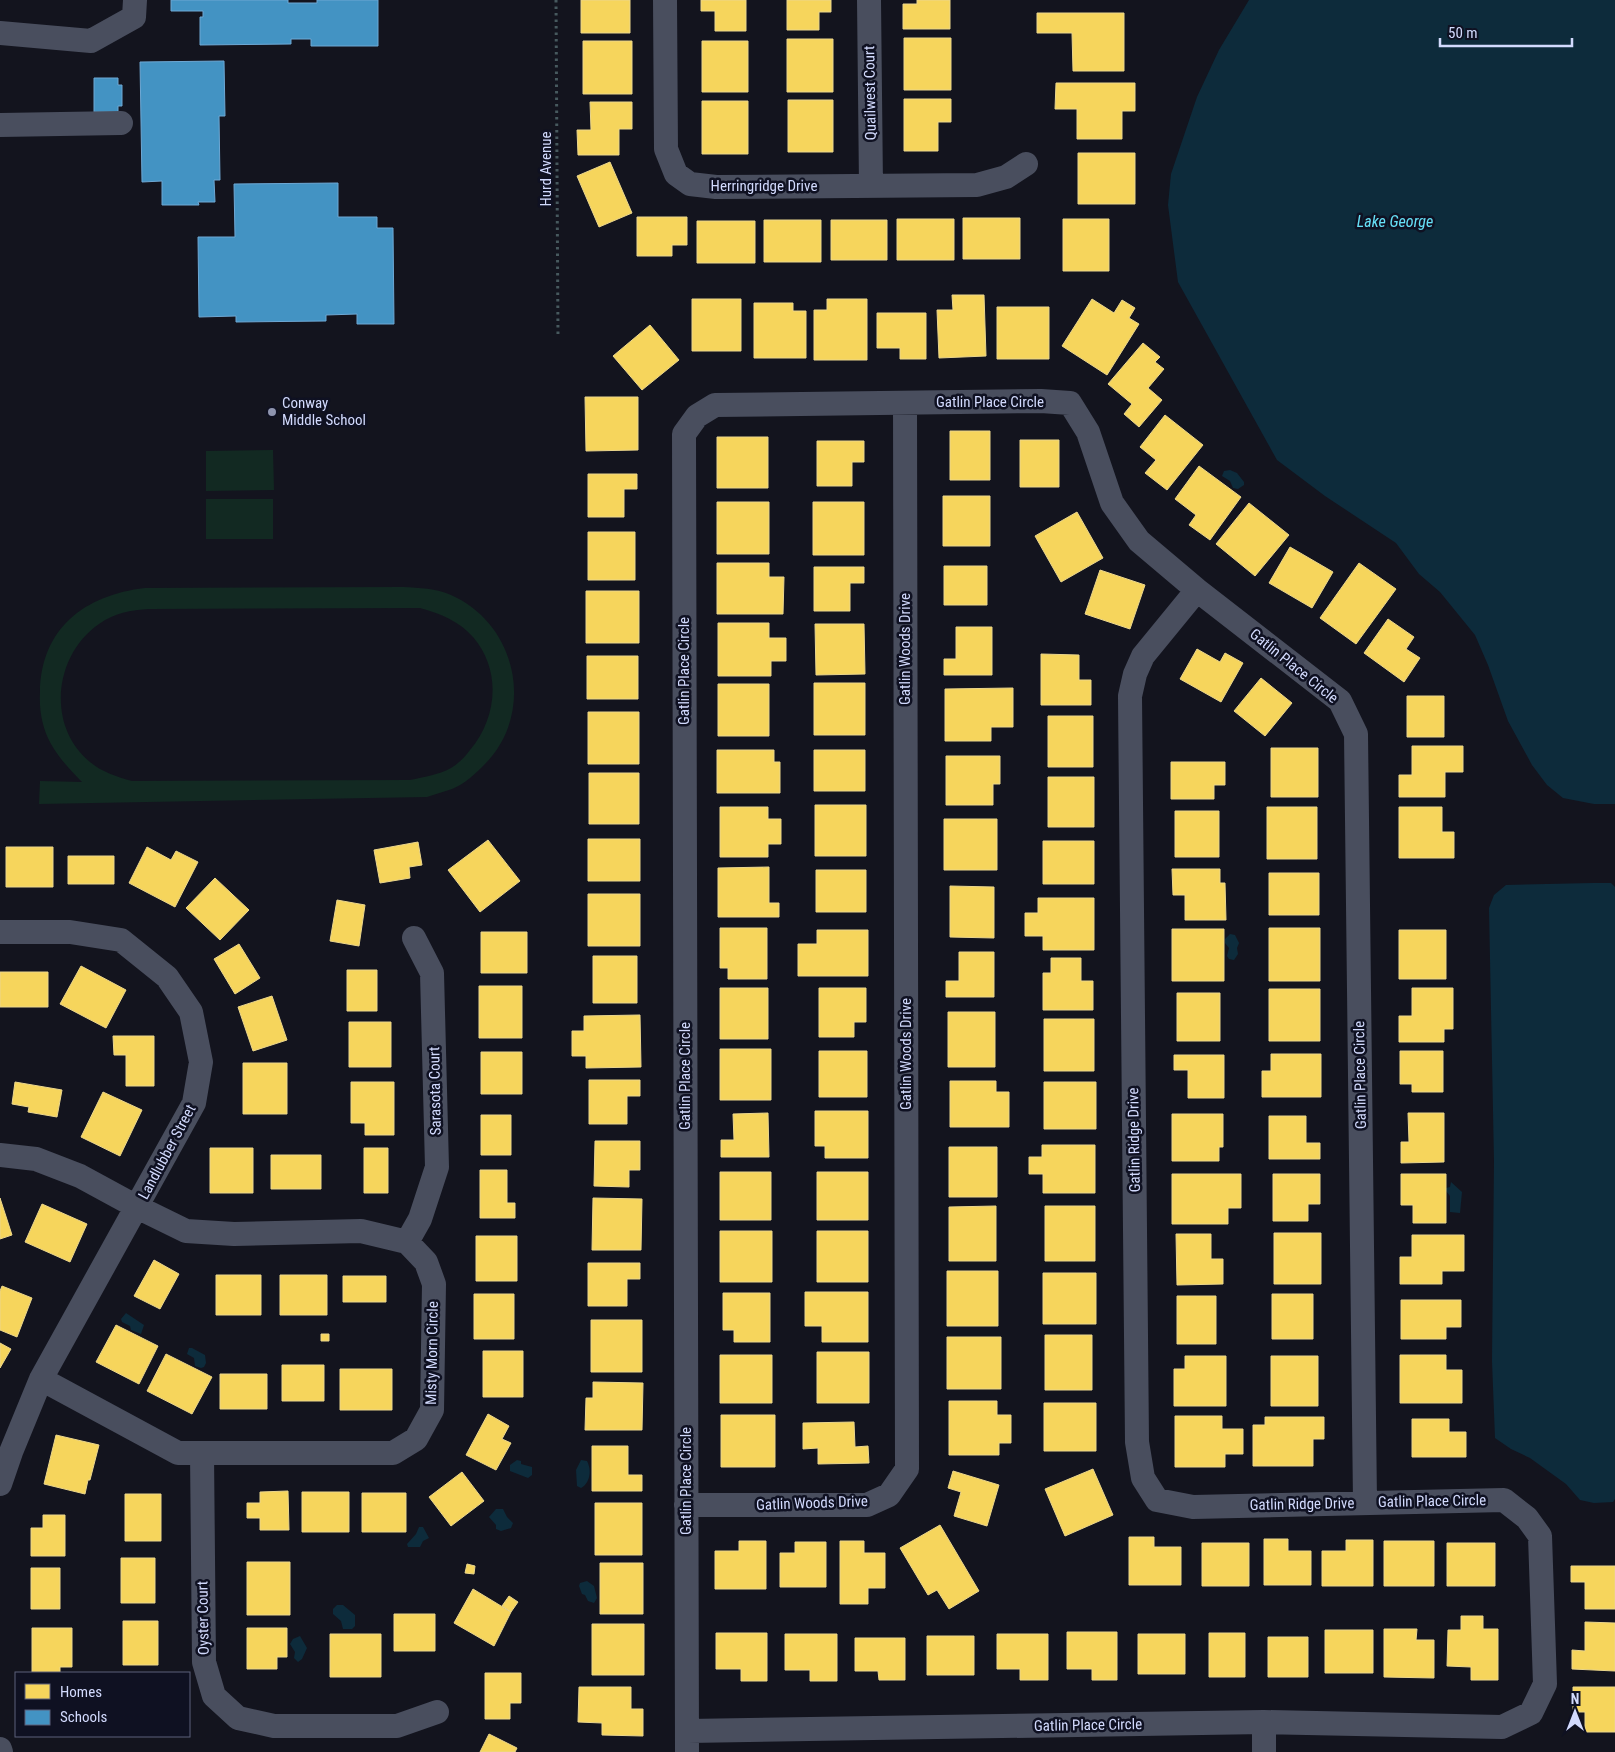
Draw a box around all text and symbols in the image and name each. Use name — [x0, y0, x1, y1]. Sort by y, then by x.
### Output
scale bar — [1440, 15, 1572, 47]
text: 50 m — [1448, 24, 1478, 42]
street label: Quailwest Court — [860, 46, 880, 140]
street label: Hurd Avenue — [537, 131, 555, 207]
street label: Herringridge Drive — [711, 177, 817, 195]
water label: Lake George — [1357, 212, 1433, 231]
street label: Gatlin Place Circle — [936, 393, 1044, 411]
place label: Conway Middle School — [282, 394, 366, 429]
marker: Conway Middle School — [266, 406, 278, 418]
street label: Gatlin Woods Drive — [896, 593, 914, 705]
street label: Gatlin Place Circle — [675, 617, 693, 725]
street label: Gatlin Place Circle — [1246, 625, 1342, 707]
street label: Gatlin Woods Drive — [897, 998, 915, 1110]
street label: Gatlin Place Circle — [1350, 1021, 1370, 1129]
street label: Gatlin Place Circle — [676, 1022, 694, 1130]
street label: Sarasota Court — [425, 1047, 445, 1135]
street label: Gatlin Ridge Drive — [1124, 1087, 1144, 1193]
street label: Landlubber Street — [134, 1102, 200, 1202]
street label: Misty Morn Circle — [422, 1301, 442, 1405]
street label: Gatlin Place Circle — [677, 1427, 695, 1535]
street label: Gatlin Place Circle — [1378, 1491, 1486, 1511]
street label: Gatlin Woods Drive — [756, 1492, 868, 1514]
street label: Gatlin Ridge Drive — [1249, 1494, 1355, 1514]
street label: Oyster Court — [193, 1581, 213, 1655]
legend — [15, 1672, 190, 1737]
text: Homes — [60, 1683, 102, 1701]
north arrow — [1550, 1687, 1600, 1737]
text: N — [1571, 1691, 1579, 1707]
text: Schools — [60, 1708, 107, 1726]
street label: Gatlin Place Circle — [1034, 1715, 1142, 1735]

